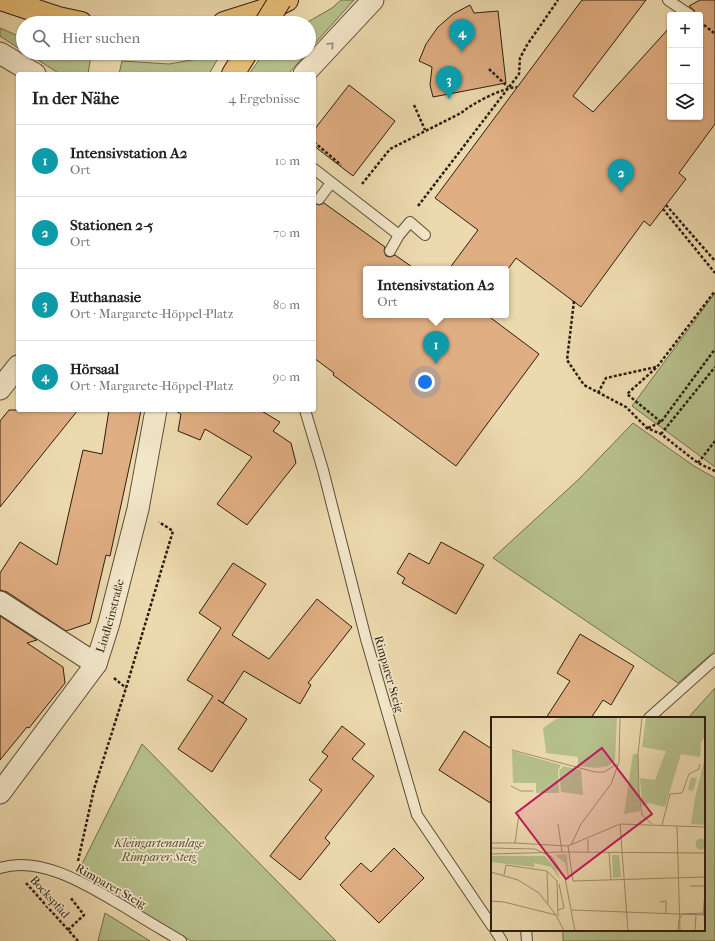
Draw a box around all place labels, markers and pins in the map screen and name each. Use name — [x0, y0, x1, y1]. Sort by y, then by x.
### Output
pin: 4 — [449, 19, 475, 52]
pin: 3 — [436, 66, 462, 99]
pin: 2 — [608, 159, 634, 192]
pin: 1 — [423, 331, 449, 364]

